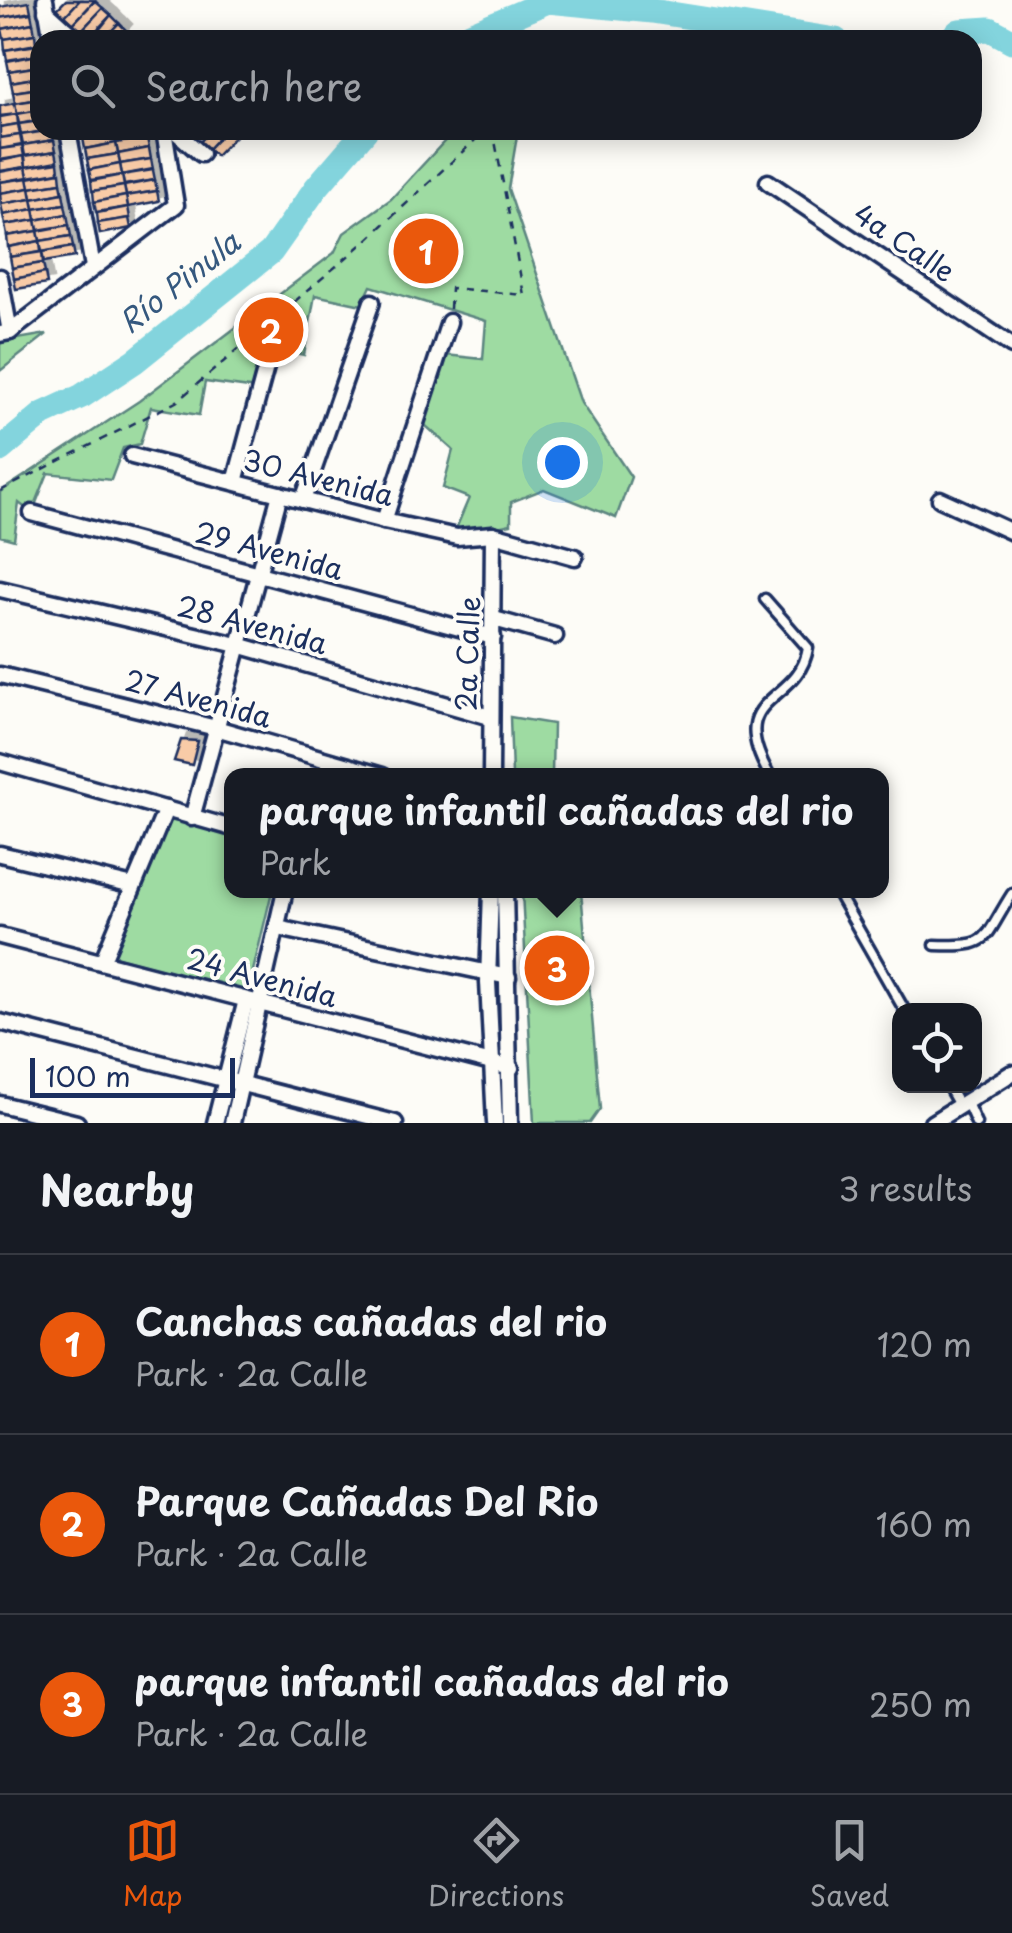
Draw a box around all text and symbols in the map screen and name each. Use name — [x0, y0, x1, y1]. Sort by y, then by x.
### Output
search box — [30, 30, 982, 140]
text: Search here — [145, 57, 362, 114]
icon: search — [65, 58, 120, 113]
street label: 4a Calle — [845, 192, 964, 292]
pin: 1 — [394, 214, 458, 288]
water label: Río Pinula — [108, 218, 250, 343]
pin: 2 — [238, 292, 304, 368]
street label: 30 Avenida — [238, 437, 399, 516]
your location — [537, 437, 588, 488]
street label: 29 Avenida — [190, 509, 349, 590]
street label: 28 Avenida — [172, 583, 333, 664]
street label: 2a Calle — [443, 596, 490, 712]
street label: 27 Avenida — [120, 657, 277, 738]
popup — [224, 768, 889, 898]
text: parque infantil cañadas del rio — [260, 781, 853, 838]
text: Park — [260, 838, 331, 886]
pin: 3 — [524, 930, 590, 1006]
street label: 24 Avenida — [183, 936, 343, 1017]
map controls — [892, 1003, 982, 1093]
button: locate — [892, 1003, 982, 1093]
scale bar — [30, 1053, 235, 1098]
text: 100 m — [45, 1054, 131, 1097]
text: Nearby — [40, 1157, 194, 1220]
text: 3 results — [838, 1164, 972, 1212]
text: Canchas cañadas del rio — [135, 1292, 607, 1349]
text: 1 — [65, 1320, 80, 1368]
text: 120 m — [877, 1320, 972, 1368]
text: Park · 2a Calle — [135, 1349, 368, 1397]
text: Parque Cañadas Del Rio — [135, 1472, 598, 1529]
text: 2 — [61, 1500, 84, 1548]
text: 160 m — [876, 1500, 972, 1548]
text: Park · 2a Calle — [135, 1529, 368, 1577]
text: parque infantil cañadas del rio — [135, 1652, 729, 1709]
text: 3 — [62, 1680, 83, 1728]
text: 250 m — [869, 1680, 972, 1728]
text: Park · 2a Calle — [135, 1709, 368, 1757]
tab: Map — [123, 1813, 183, 1916]
tab: Directions — [428, 1813, 564, 1916]
tab: Saved — [810, 1813, 889, 1916]

